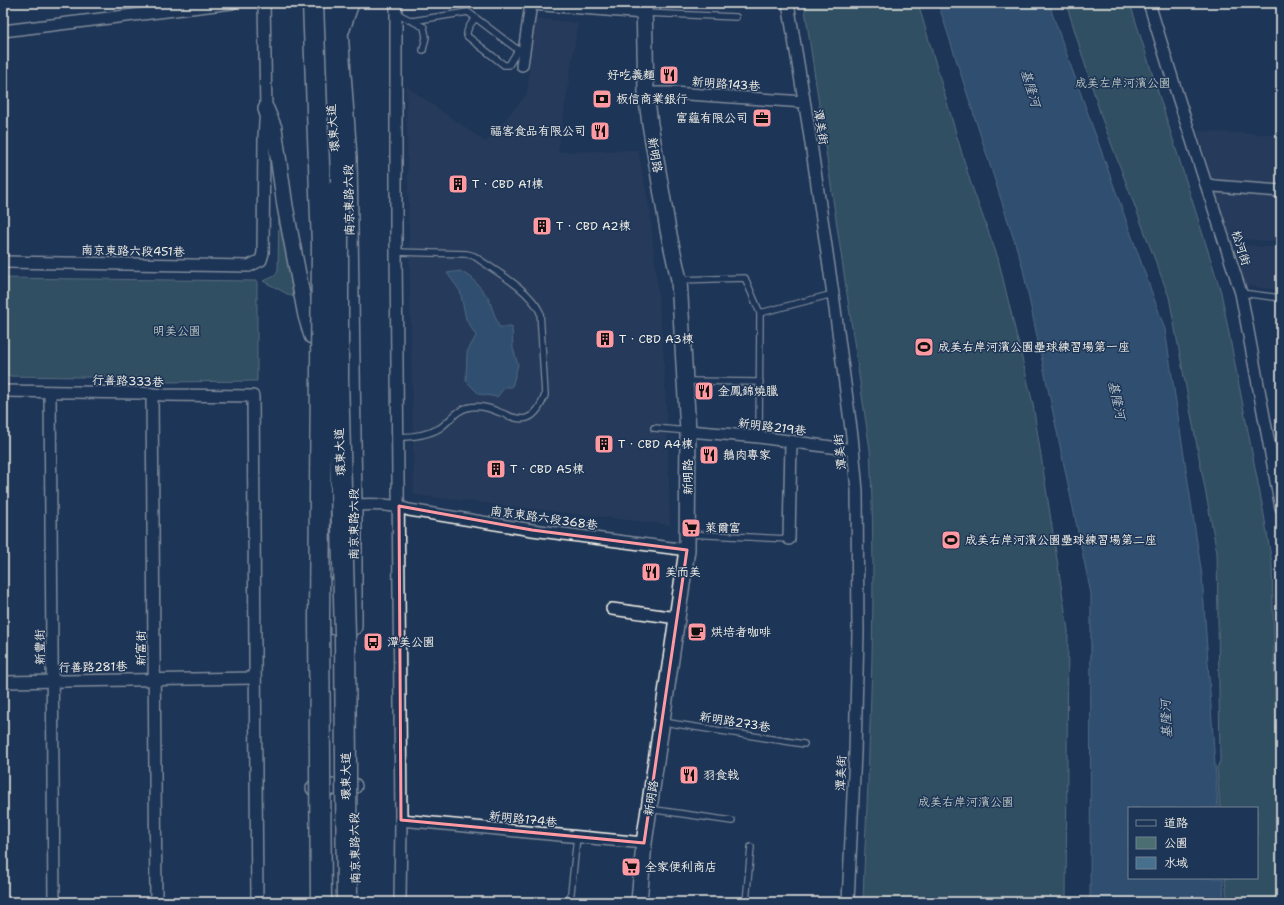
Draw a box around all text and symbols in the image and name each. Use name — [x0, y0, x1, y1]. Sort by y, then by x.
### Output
restaurant icon: 好吃義麵 — [658, 64, 680, 86]
place label: 好吃義麵 — [607, 67, 655, 83]
water label: 基隆河 — [1017, 67, 1045, 111]
street label: 新明路143巷 — [691, 74, 761, 94]
park label: 成美左岸河濱公園 — [1075, 75, 1171, 91]
bank icon: 板信商業銀行 — [591, 88, 613, 110]
place label: 板信商業銀行 — [616, 91, 688, 107]
street label: 環東大道 — [323, 103, 343, 153]
office icon: 富蘊有限公司 — [751, 107, 773, 129]
street label: 潭美街 — [810, 108, 832, 146]
place label: 富蘊有限公司 — [676, 110, 748, 126]
restaurant icon: 福客食品有限公司 — [589, 120, 611, 142]
place label: 福客食品有限公司 — [490, 123, 586, 139]
street label: 新明路 — [644, 136, 666, 174]
street label: 南京東路六段 — [340, 164, 358, 236]
building icon: T．CBD A1棟 — [447, 173, 469, 195]
place label: T．CBD A1棟 — [472, 176, 543, 192]
building icon: T．CBD A2棟 — [531, 215, 553, 237]
place label: T．CBD A2棟 — [556, 218, 631, 234]
street label: 松河街 — [1228, 228, 1254, 268]
street label: 南京東路六段451巷 — [81, 242, 185, 260]
park label: 明美公園 — [153, 323, 201, 339]
building icon: T．CBD A3棟 — [594, 328, 616, 350]
place label: T．CBD A3棟 — [619, 331, 694, 347]
sports icon: 成美右岸河濱公園壘球練習場第一座 — [913, 336, 935, 358]
place label: 成美右岸河濱公園壘球練習場第一座 — [938, 339, 1130, 355]
street label: 行善路333巷 — [92, 372, 164, 390]
water label: 基隆河 — [1105, 379, 1130, 423]
restaurant icon: 金鳳錦燒臘 — [693, 380, 715, 402]
place label: 金鳳錦燒臘 — [718, 383, 778, 399]
street label: 新明路219巷 — [737, 415, 807, 439]
street label: 環東大道 — [331, 428, 349, 476]
building icon: T．CBD A4棟 — [593, 433, 615, 455]
street label: 潭美街 — [830, 433, 850, 471]
place label: T．CBD A4棟 — [618, 436, 693, 452]
restaurant icon: 鵝肉專家 — [698, 444, 720, 466]
place label: 鵝肉專家 — [723, 447, 771, 463]
building icon: T．CBD A5棟 — [485, 458, 507, 480]
street label: 新明路 — [680, 459, 696, 495]
place label: T．CBD A5棟 — [510, 461, 584, 477]
street label: 南京東路六段 — [346, 488, 362, 560]
street label: 南京東路六段368巷 — [489, 503, 599, 533]
supermarket icon: 萊爾富 — [680, 517, 702, 539]
place label: 萊爾富 — [705, 520, 741, 536]
sports icon: 成美右岸河濱公園壘球練習場第二座 — [940, 529, 962, 551]
place label: 成美右岸河濱公園壘球練習場第二座 — [965, 532, 1157, 548]
restaurant icon: 美而美 — [640, 561, 662, 583]
place label: 美而美 — [665, 564, 701, 580]
cafe icon: 烘培者咖啡 — [686, 621, 708, 643]
place label: 烘培者咖啡 — [711, 624, 771, 640]
street label: 新豐街 — [32, 629, 48, 665]
street label: 新富街 — [133, 630, 149, 666]
bus stop icon: 潭美公園 — [362, 631, 384, 653]
place label: 潭美公園 — [387, 634, 435, 650]
street label: 行善路281巷 — [58, 658, 128, 676]
water label: 基隆河 — [1156, 697, 1176, 739]
street label: 新明路273巷 — [698, 709, 772, 735]
street label: 環東大道 — [338, 752, 354, 800]
street label: 潭美街 — [832, 755, 850, 791]
restaurant icon: 羽食戟 — [678, 764, 700, 786]
place label: 羽食戟 — [703, 767, 739, 783]
street label: 新明路 — [640, 779, 662, 817]
park label: 成美右岸河濱公園 — [918, 794, 1014, 810]
street label: 新明路174巷 — [488, 807, 558, 831]
legend — [1128, 807, 1258, 879]
street label: 南京東路六段 — [346, 812, 364, 884]
text: 道路 — [1164, 815, 1188, 831]
text: 公園 — [1164, 835, 1188, 851]
text: 水域 — [1164, 855, 1188, 871]
supermarket icon: 全家便利商店 — [620, 856, 642, 878]
place label: 全家便利商店 — [645, 859, 717, 875]

